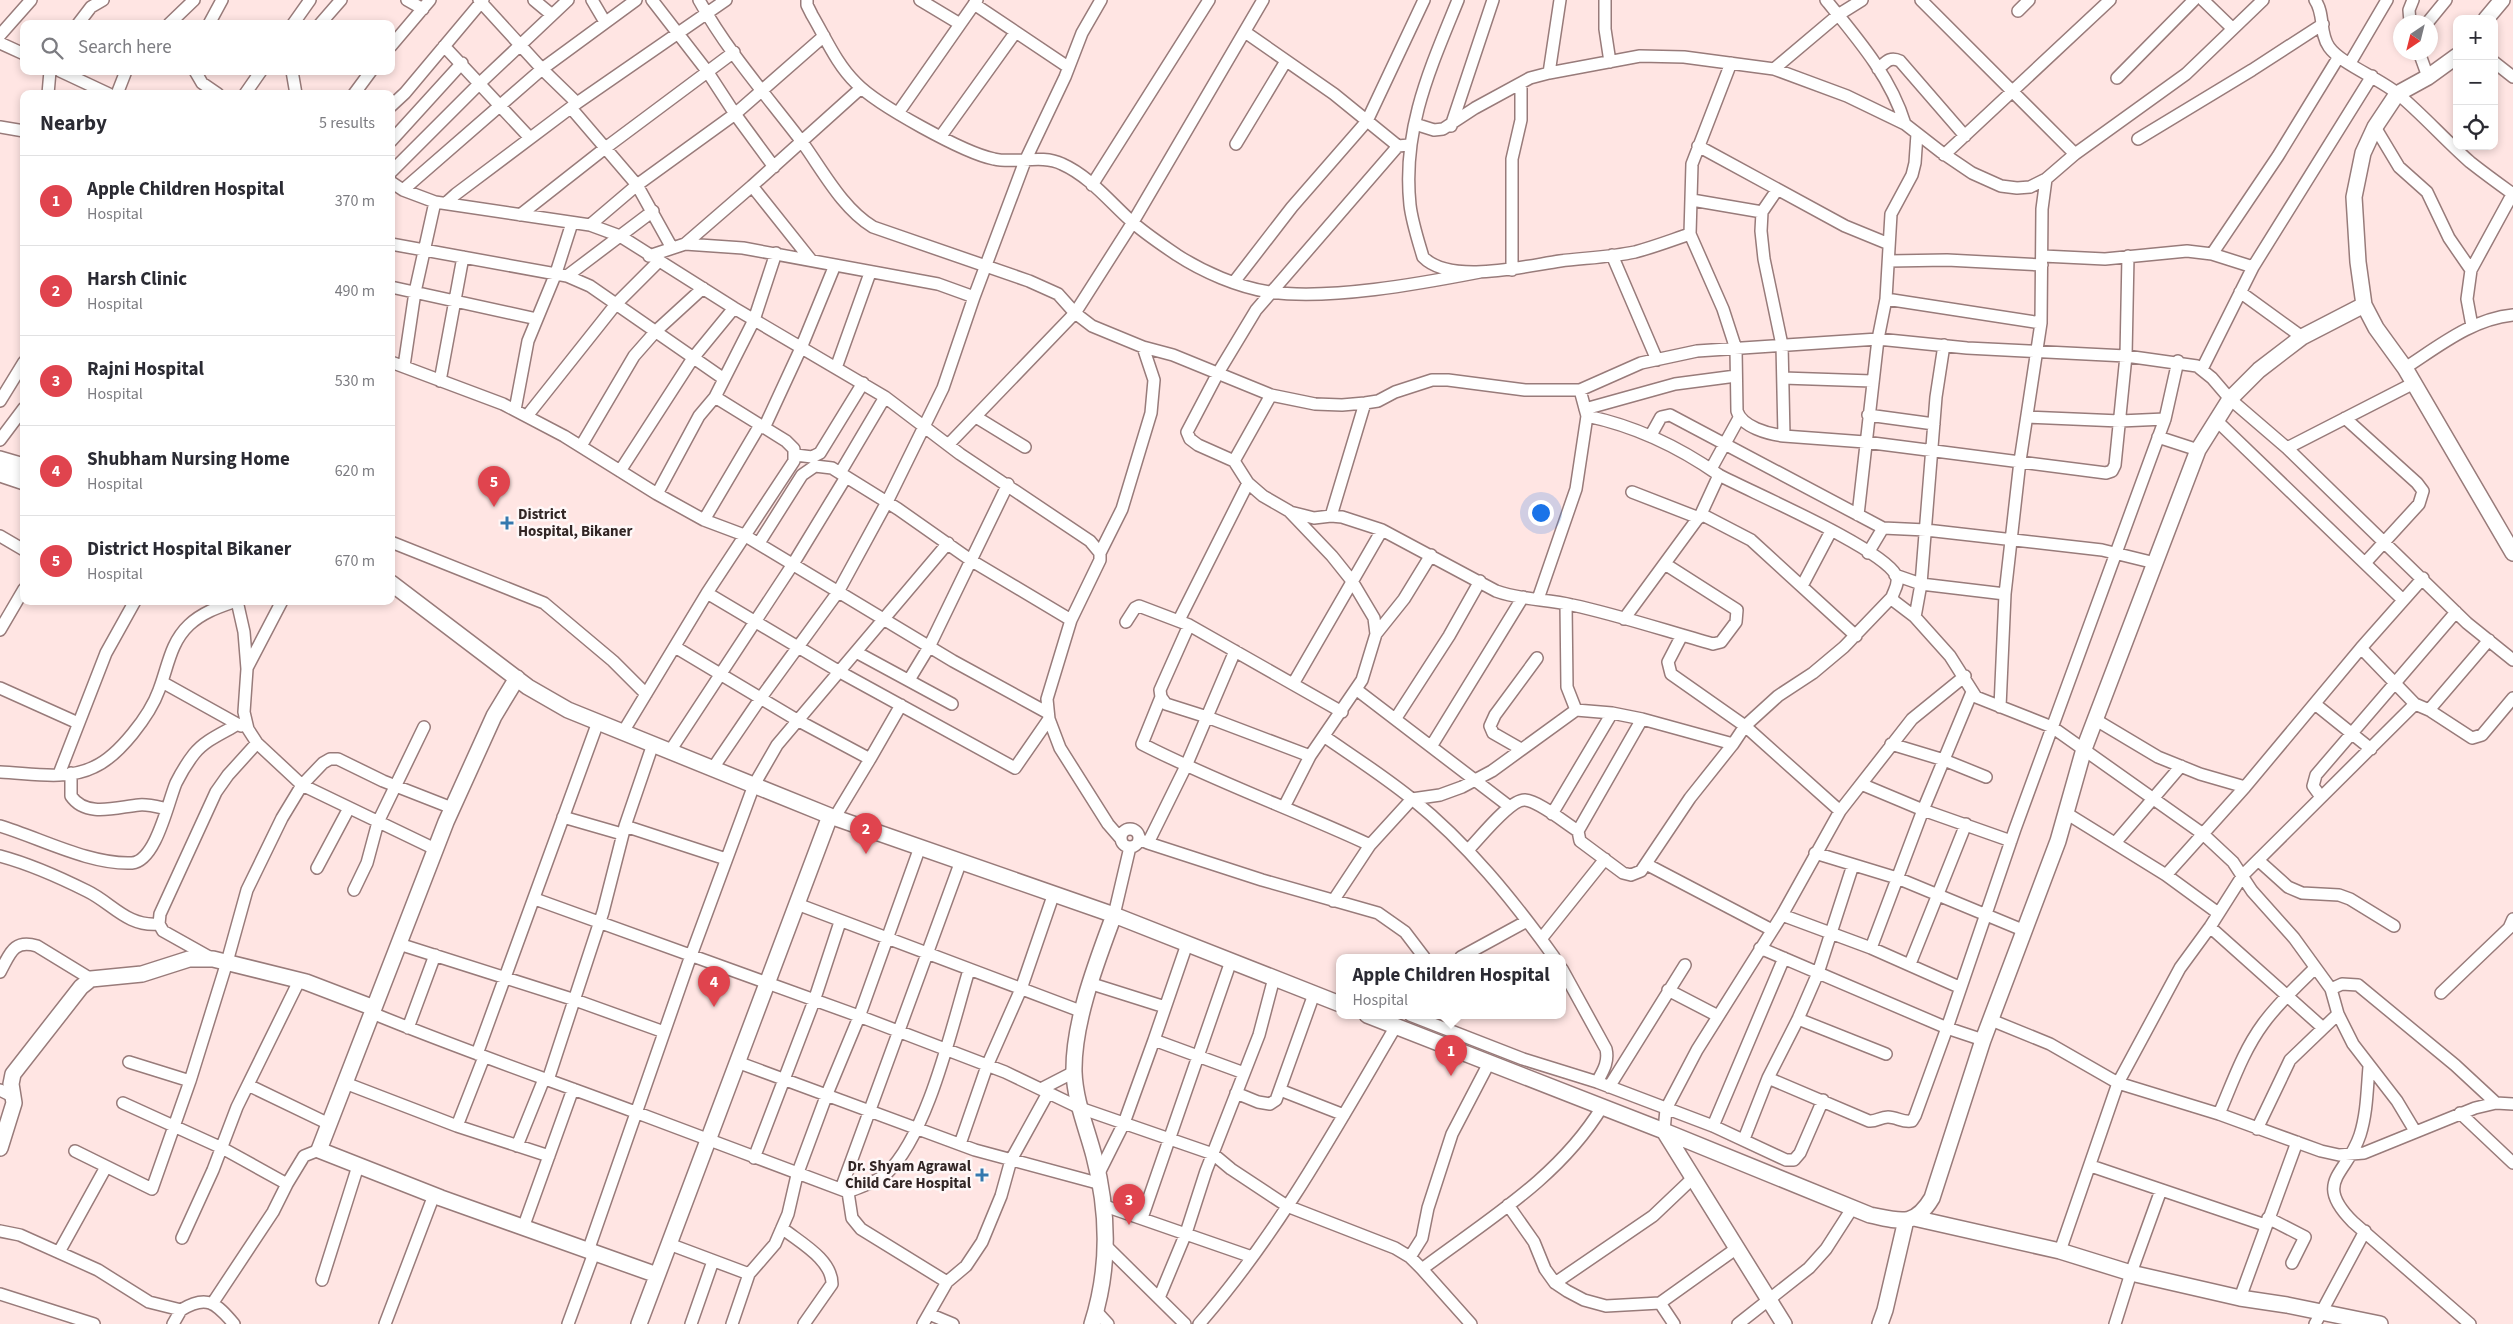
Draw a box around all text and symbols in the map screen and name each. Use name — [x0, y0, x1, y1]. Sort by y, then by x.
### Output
north arrow — [2393, 15, 2438, 60]
map controls — [2453, 15, 2498, 150]
button: + — [2453, 15, 2498, 60]
search box — [20, 20, 395, 75]
icon: search — [38, 34, 66, 62]
text: Search here — [78, 34, 172, 61]
button: − — [2453, 60, 2498, 105]
button: locate — [2453, 105, 2498, 150]
text: Nearby — [40, 108, 107, 138]
text: 5 results — [319, 112, 375, 134]
text: Apple Children Hospital — [87, 176, 284, 203]
text: 1 — [52, 190, 60, 212]
text: 370 m — [335, 190, 375, 212]
text: Hospital — [87, 203, 143, 225]
text: Harsh Clinic — [87, 266, 187, 293]
text: 2 — [52, 280, 60, 302]
text: 490 m — [335, 280, 375, 302]
text: Hospital — [87, 293, 143, 315]
text: Rajni Hospital — [87, 356, 204, 383]
text: 3 — [52, 370, 60, 392]
text: 530 m — [335, 370, 375, 392]
text: Hospital — [87, 383, 143, 405]
text: Shubham Nursing Home — [87, 446, 290, 473]
text: 4 — [52, 460, 60, 482]
text: 620 m — [335, 460, 375, 482]
pin: 5 — [478, 466, 510, 507]
text: Hospital — [87, 473, 143, 495]
your location — [1528, 500, 1554, 526]
place label: District Hospital, Bikaner — [518, 504, 632, 542]
marker: District Hospital, Bikaner — [500, 516, 514, 530]
text: District Hospital Bikaner — [87, 536, 291, 563]
text: 5 — [52, 550, 60, 572]
text: 670 m — [335, 550, 375, 572]
text: Hospital — [87, 563, 143, 585]
pin: 2 — [850, 813, 882, 854]
popup — [1336, 954, 1566, 1019]
text: Apple Children Hospital — [1352, 962, 1550, 989]
pin: 4 — [698, 966, 730, 1007]
text: Hospital — [1352, 989, 1408, 1011]
pin: 1 — [1435, 1035, 1467, 1076]
place label: Dr. Shyam Agrawal Child Care Hospital — [845, 1156, 972, 1194]
marker: Dr. Shyam Agrawal Child Care Hospital — [975, 1168, 989, 1182]
pin: 3 — [1113, 1184, 1145, 1225]

